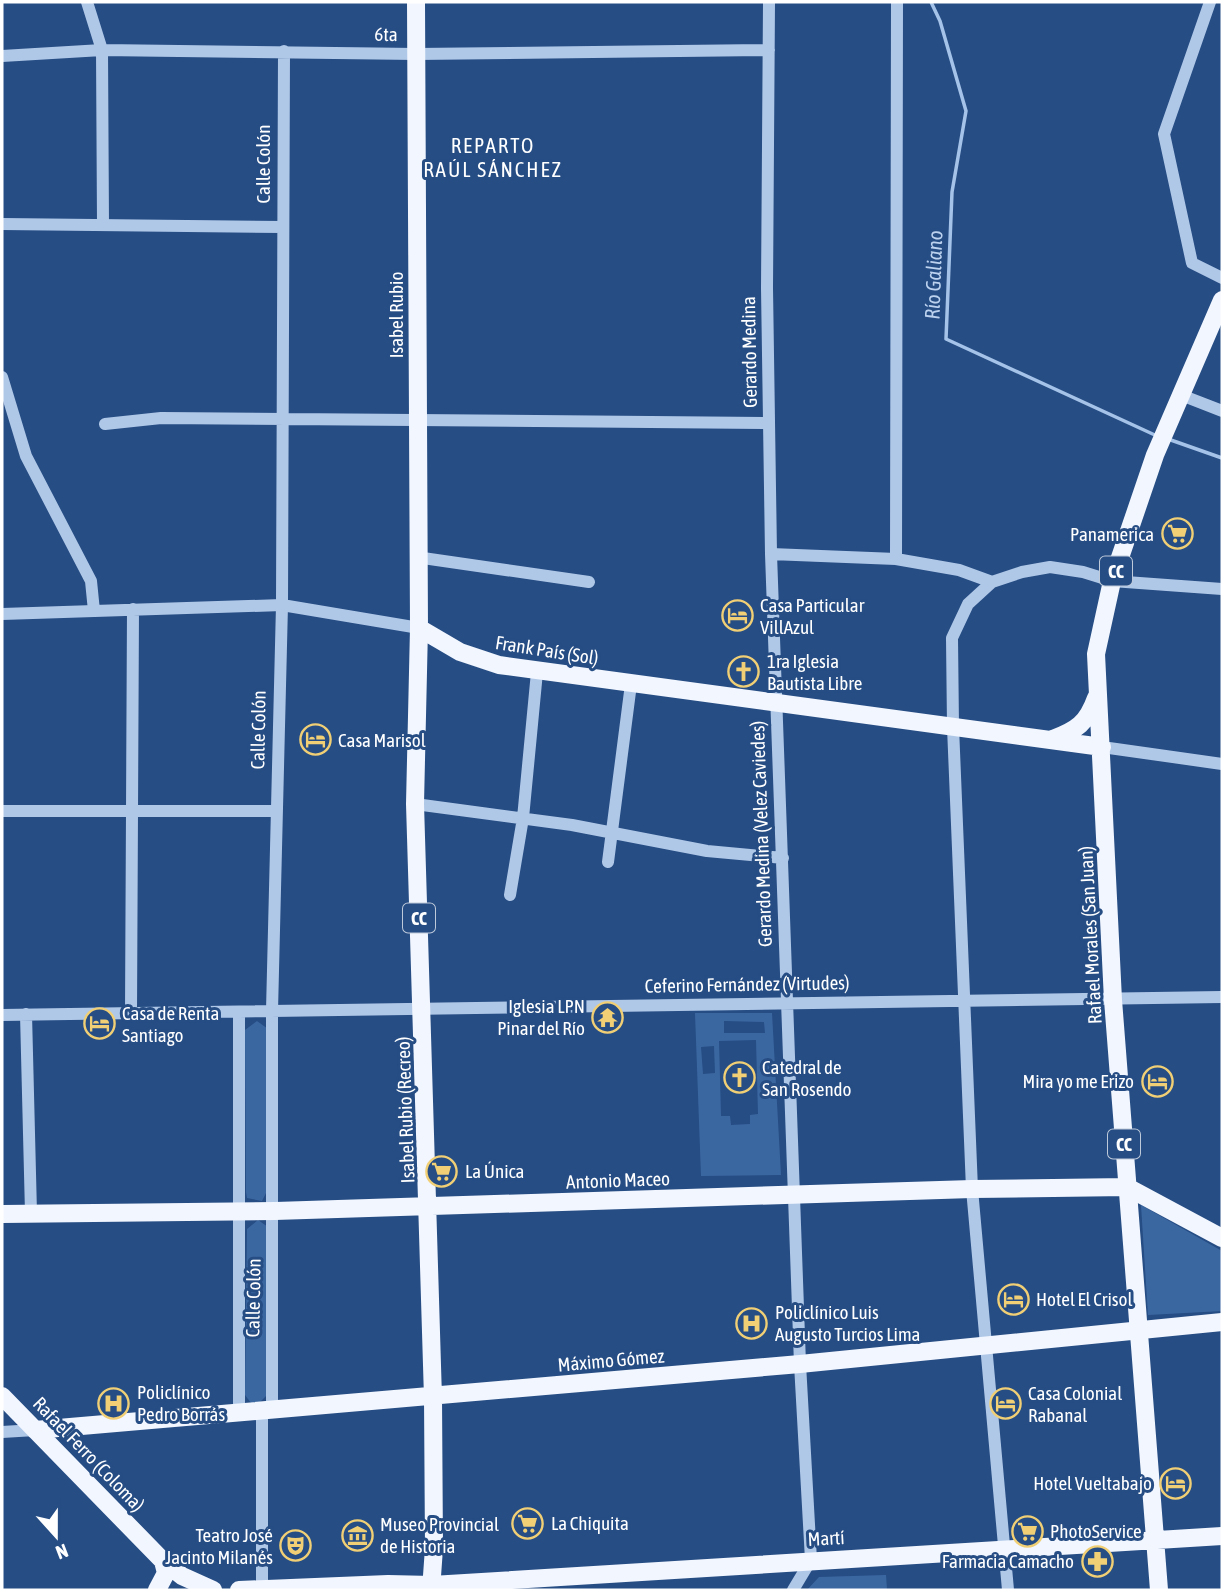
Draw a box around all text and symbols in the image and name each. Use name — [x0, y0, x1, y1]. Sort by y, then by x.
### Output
street label: 6ta — [374, 23, 398, 45]
street label: Calle Colón — [252, 125, 274, 203]
district label: REPARTO RAÚL SÁNCHEZ — [423, 133, 563, 181]
water label: Río Galiano — [919, 230, 947, 320]
street label: Isabel Rubio — [385, 272, 407, 358]
street label: Gerardo Medina — [737, 296, 761, 408]
supermarket icon: Panamerica — [1160, 517, 1194, 551]
place label: Panamerica — [1070, 523, 1154, 545]
road number: CC — [1100, 556, 1132, 586]
place label: Casa Particular VillAzul — [760, 594, 865, 638]
hotel icon: Casa Particular VillAzul — [720, 599, 754, 633]
street label: Frank País (Sol) — [494, 631, 600, 669]
place label: 1ra Iglesia Bautista Libre — [767, 650, 862, 694]
church icon: 1ra Iglesia Bautista Libre — [727, 655, 761, 689]
street label: Calle Colón — [246, 690, 270, 770]
street label: Gerardo Medina (Velez Caviedes) — [746, 721, 776, 947]
hotel icon: Casa Marisol — [298, 723, 332, 757]
place label: Casa Marisol — [338, 729, 426, 751]
street label: Rafael Morales (San Juan) — [1074, 845, 1106, 1025]
road number: CC — [403, 903, 435, 932]
street label: Ceferino Fernández (Virtudes) — [644, 971, 850, 997]
place label: Iglesia LPN Pinar del Río — [497, 995, 585, 1039]
temple icon: Iglesia LPN Pinar del Río — [591, 1000, 625, 1034]
place label: Casa de Renta Santiago — [122, 1002, 219, 1046]
hotel icon: Casa de Renta Santiago — [82, 1007, 116, 1041]
street label: Isabel Rubio (Recreo) — [391, 1036, 419, 1184]
place label: Catedral de San Rosendo — [762, 1056, 852, 1100]
church icon: Catedral de San Rosendo — [722, 1061, 756, 1095]
hotel icon: Mira yo me Erizo — [1140, 1064, 1174, 1098]
place label: Mira yo me Erizo — [1023, 1070, 1134, 1092]
road number: CC — [1108, 1129, 1140, 1158]
supermarket icon: La Única — [425, 1154, 459, 1188]
place label: La Única — [465, 1160, 524, 1182]
street label: Antonio Maceo — [566, 1167, 670, 1193]
street label: Calle Colón — [241, 1258, 265, 1338]
hotel icon: Hotel El Crisol — [996, 1282, 1030, 1316]
place label: Hotel El Crisol — [1036, 1288, 1132, 1310]
place label: Policlínico Luis Augusto Turcios Lima — [775, 1301, 920, 1345]
hospital icon: Policlínico Luis Augusto Turcios Lima — [735, 1306, 769, 1340]
street label: Máximo Gómez — [557, 1344, 665, 1376]
place label: Policlínico Pedro Borrás — [137, 1381, 225, 1425]
place label: Casa Colonial Rabanal — [1028, 1382, 1122, 1426]
hospital icon: Policlínico Pedro Borrás — [97, 1386, 131, 1420]
hotel icon: Casa Colonial Rabanal — [988, 1387, 1022, 1421]
street label: Rafael Ferro (Coloma) — [29, 1392, 149, 1516]
hotel icon: Hotel Vueltabajo — [1158, 1466, 1192, 1500]
place label: Hotel Vueltabajo — [1033, 1472, 1152, 1494]
north arrow — [21, 1501, 91, 1571]
supermarket icon: La Chiquita — [511, 1506, 545, 1540]
place label: La Chiquita — [551, 1512, 629, 1534]
place label: Museo Provincial de Historia — [380, 1513, 499, 1557]
supermarket icon: PhotoService — [1010, 1514, 1044, 1548]
museum icon: Museo Provincial de Historia — [340, 1518, 374, 1552]
place label: PhotoService — [1050, 1520, 1142, 1542]
place label: Teatro José Jacinto Milanés — [165, 1524, 273, 1568]
street label: Martí — [807, 1526, 845, 1550]
theatre icon: Teatro José Jacinto Milanés — [279, 1529, 313, 1563]
text: N — [53, 1540, 71, 1564]
pharmacy icon: Farmacia Camacho — [1080, 1544, 1114, 1578]
place label: Farmacia Camacho — [942, 1550, 1074, 1572]

